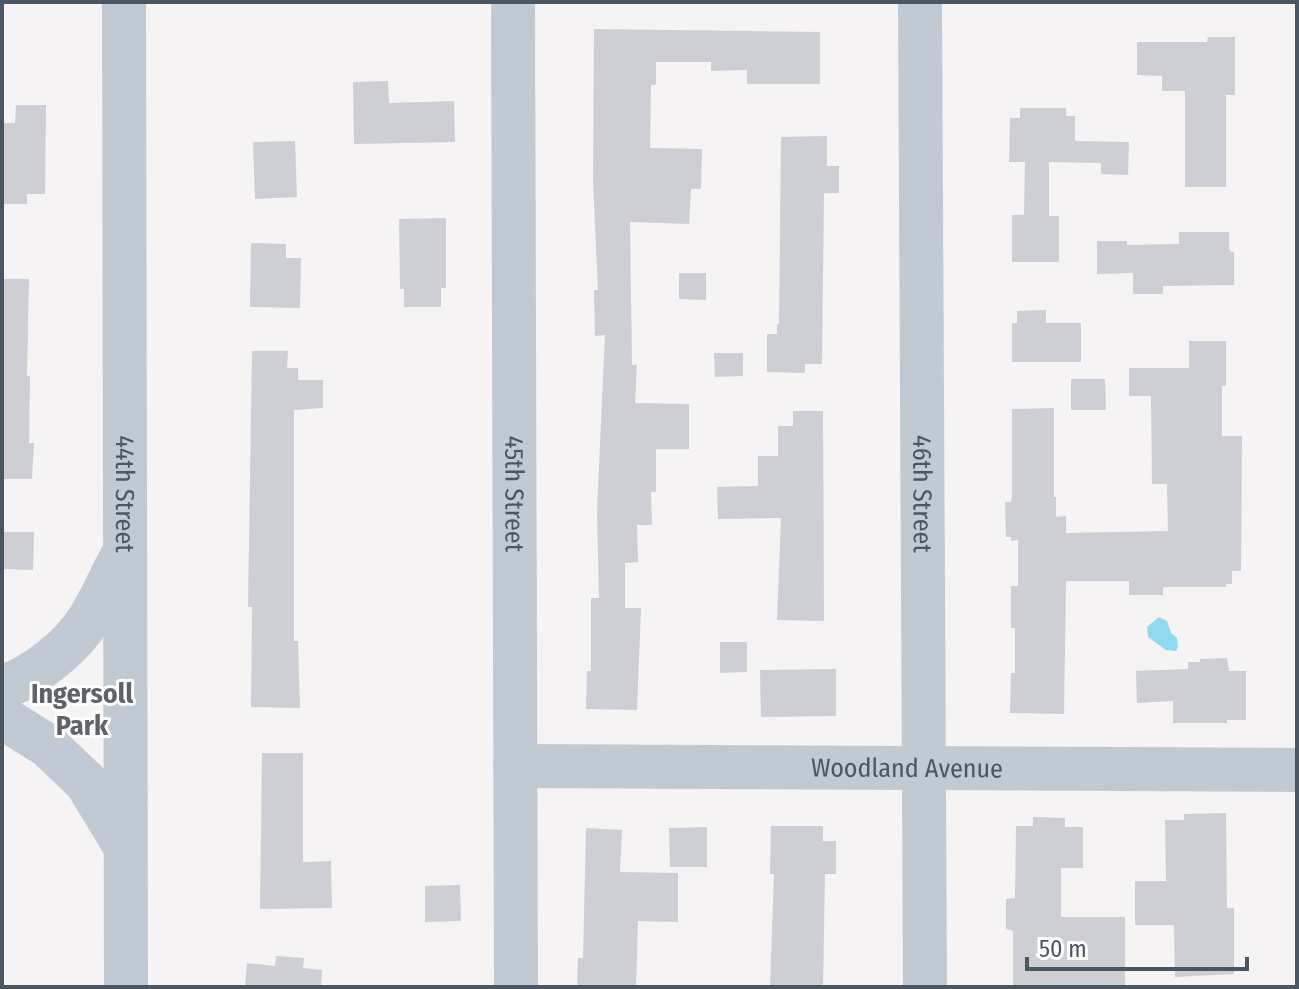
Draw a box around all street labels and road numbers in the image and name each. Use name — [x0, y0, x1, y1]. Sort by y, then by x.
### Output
street label: 44th Street — [109, 435, 140, 553]
street label: 46th Street — [906, 435, 938, 553]
street label: 45th Street — [498, 436, 530, 553]
street label: Woodland Avenue — [811, 753, 1003, 784]

